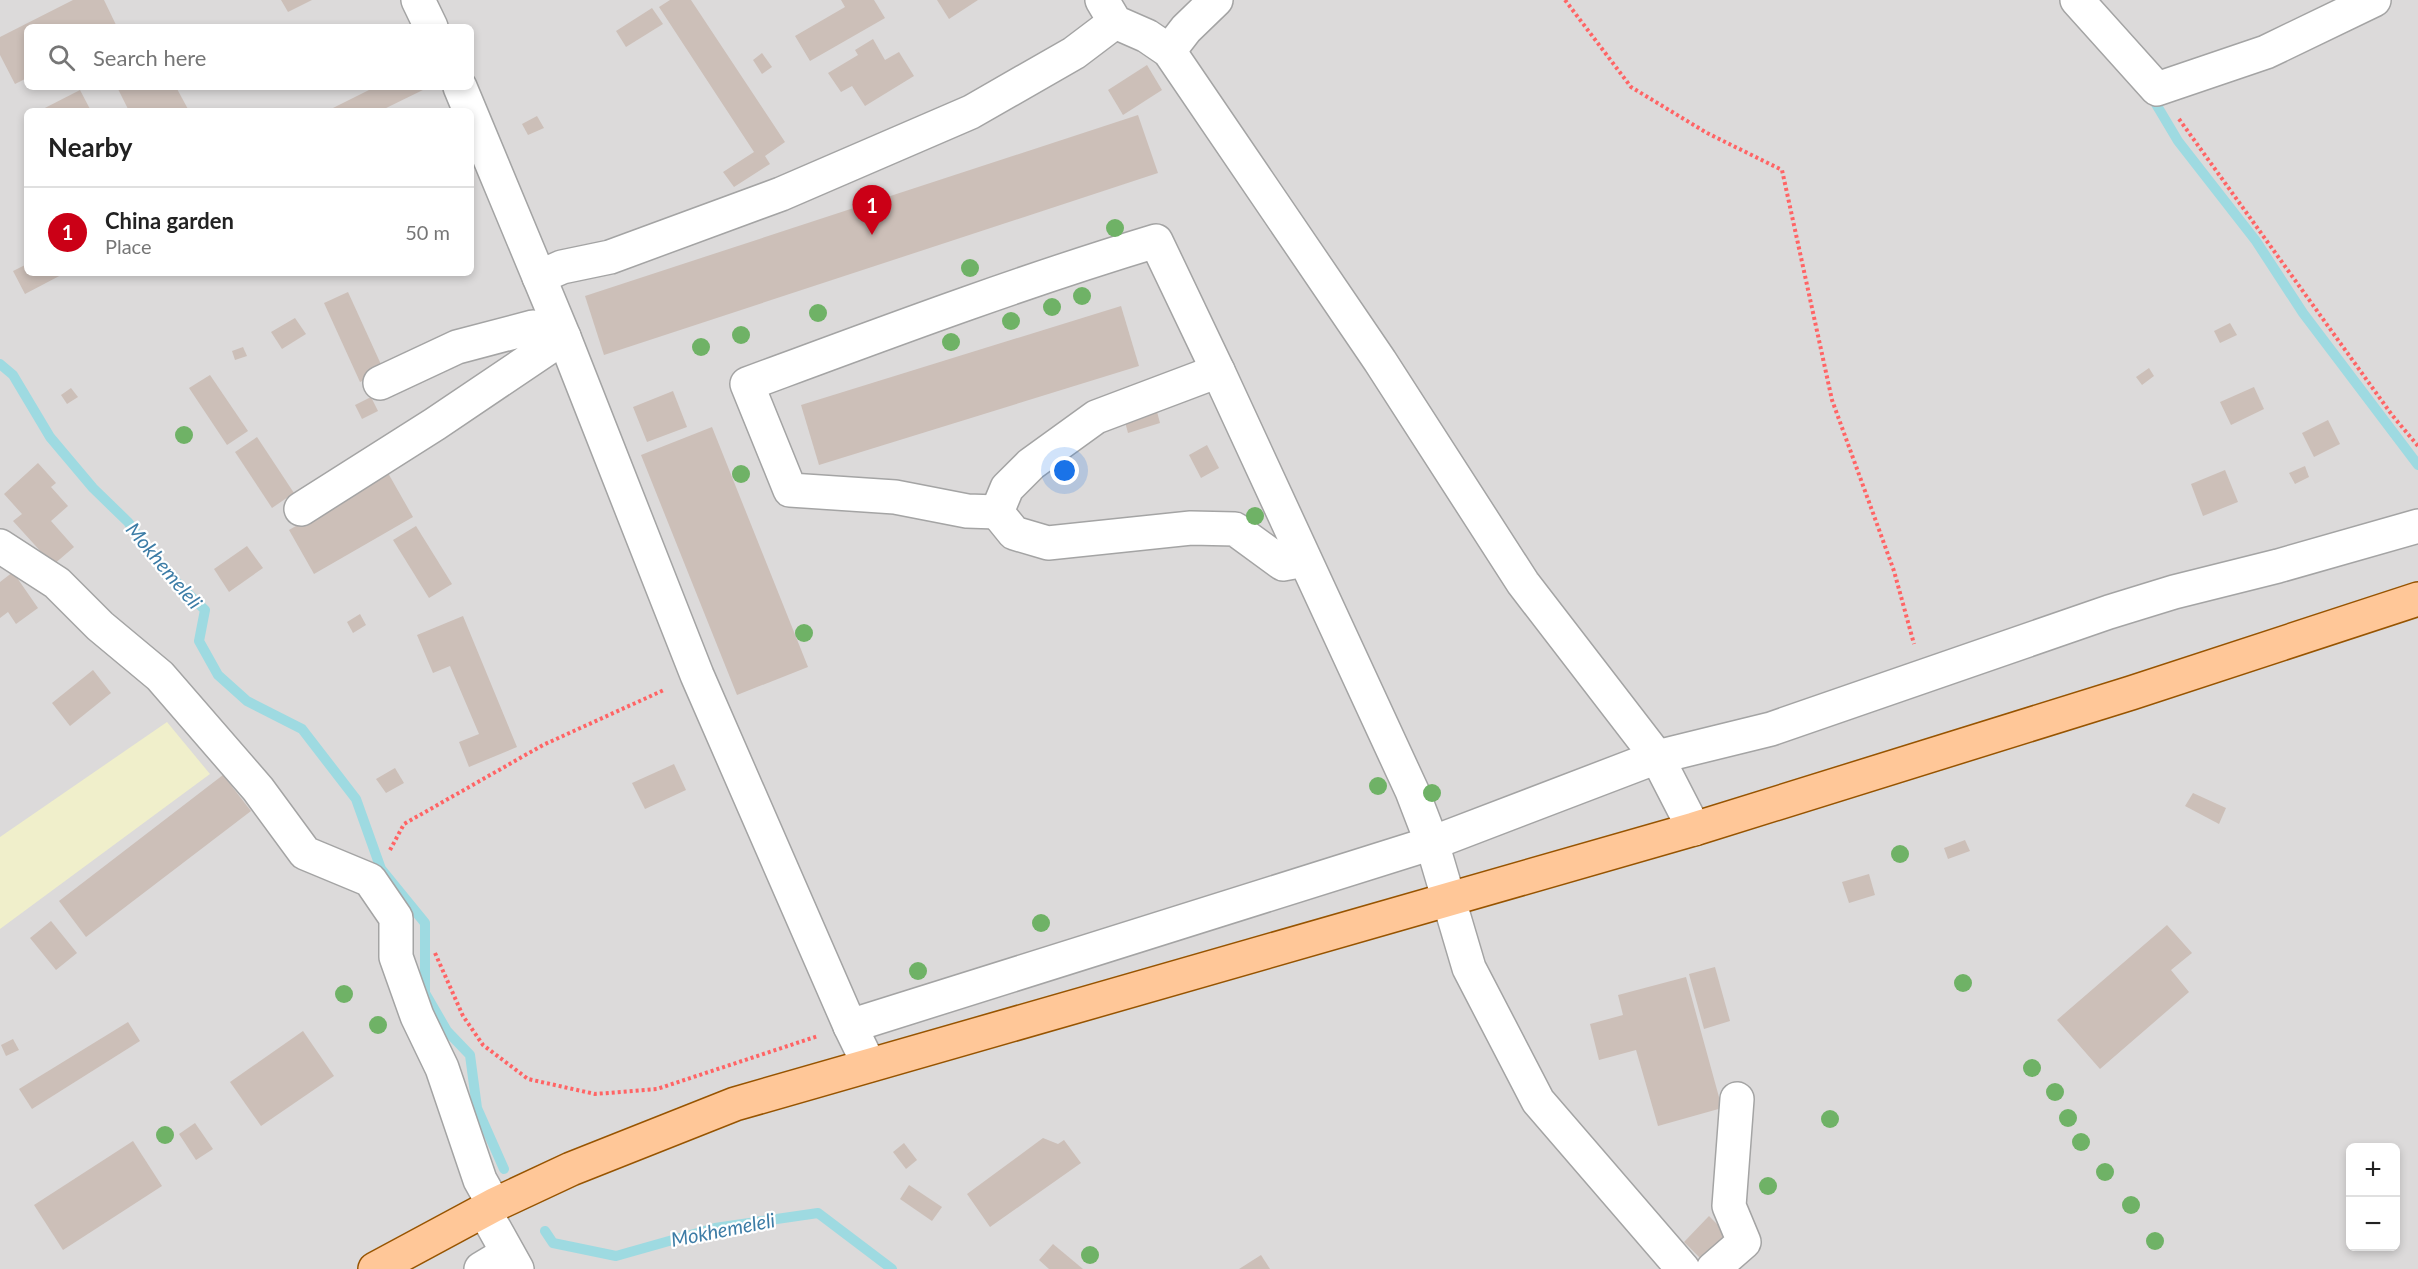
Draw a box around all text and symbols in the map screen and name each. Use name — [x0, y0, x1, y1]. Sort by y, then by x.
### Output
search box — [24, 24, 474, 90]
icon: search — [45, 41, 78, 74]
text: Search here — [93, 44, 206, 71]
text: Nearby — [48, 131, 133, 163]
pin: 1 — [852, 186, 892, 235]
text: China garden — [105, 207, 234, 234]
text: 1 — [62, 220, 73, 244]
text: 50 m — [405, 220, 450, 244]
text: Place — [105, 234, 152, 258]
your location — [1050, 456, 1079, 485]
water label: Mokhemeleli — [122, 517, 208, 614]
map controls — [2346, 1143, 2400, 1251]
button: + — [2346, 1143, 2400, 1197]
button: − — [2346, 1197, 2400, 1251]
water label: Mokhemeleli — [669, 1207, 777, 1251]

